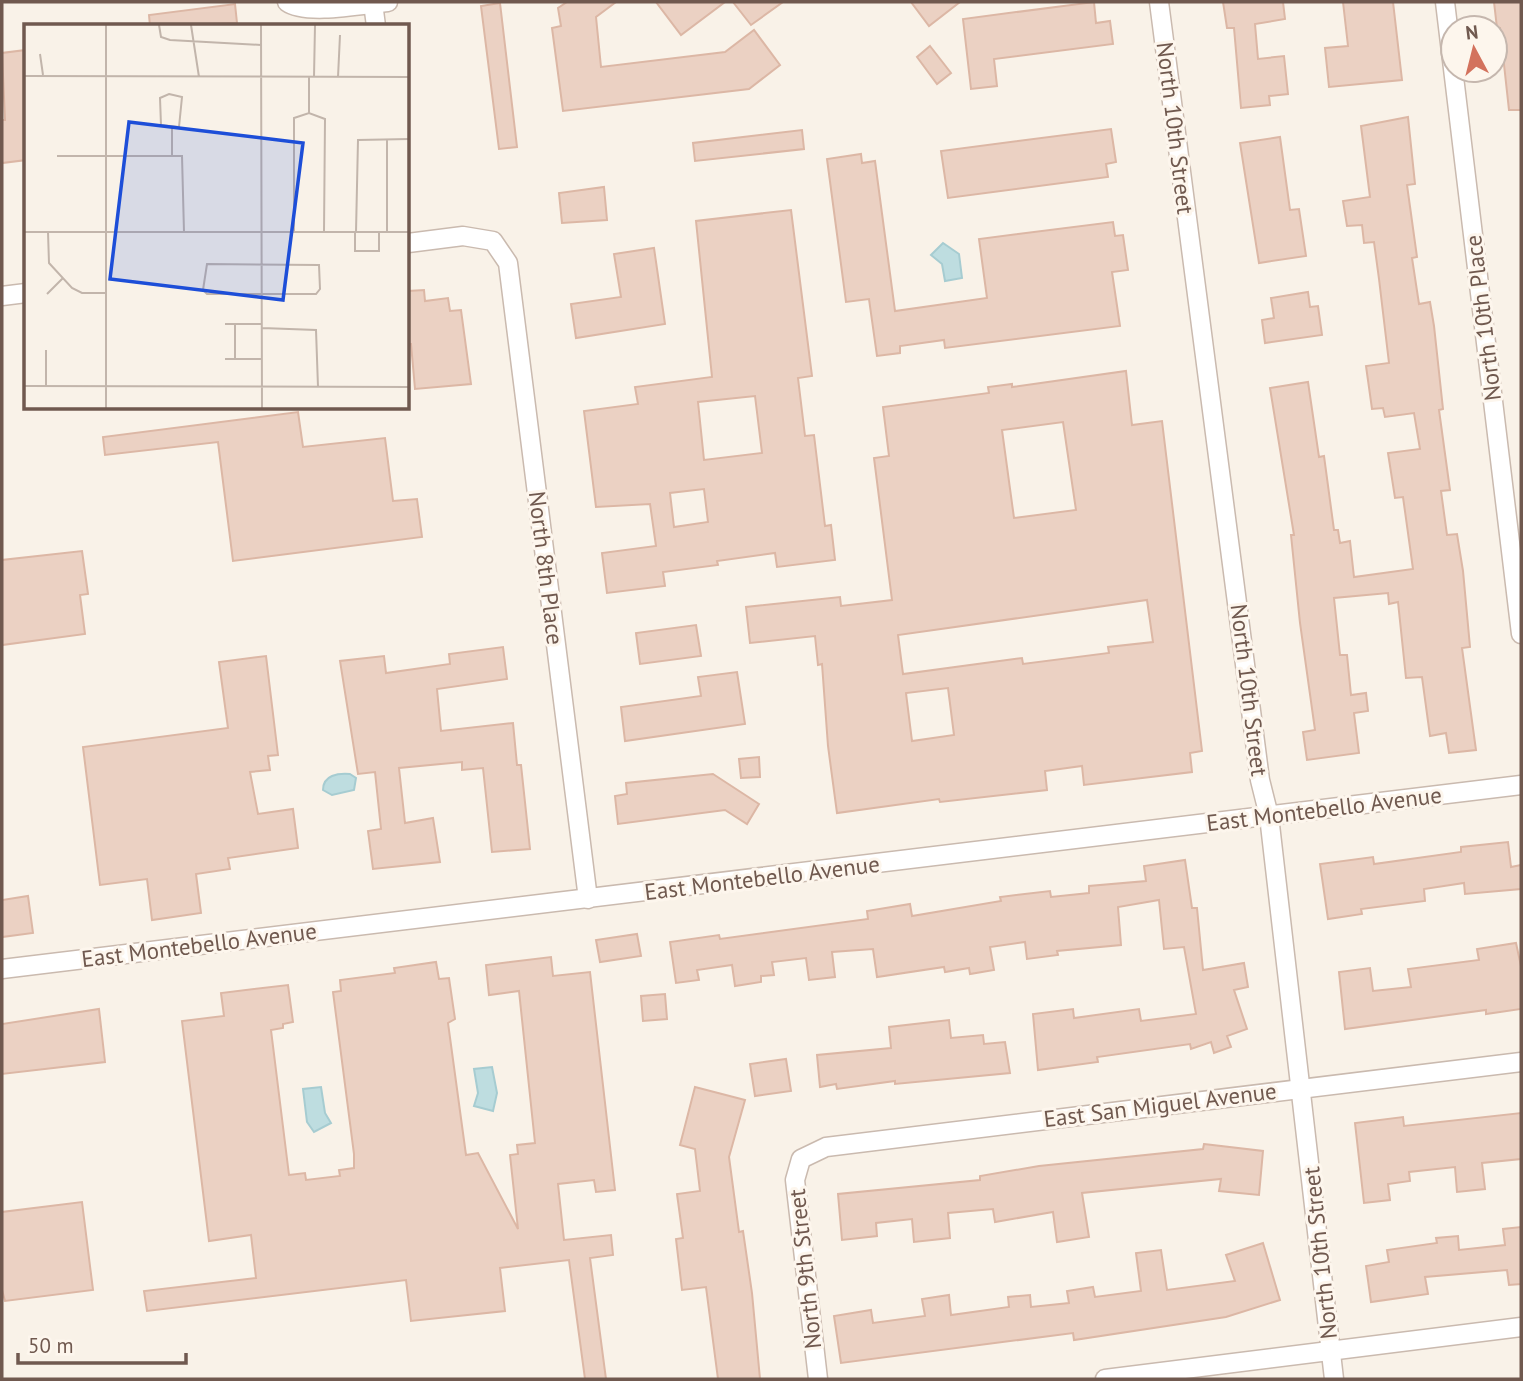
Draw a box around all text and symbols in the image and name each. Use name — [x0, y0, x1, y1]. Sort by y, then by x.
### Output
north arrow — [1439, 14, 1509, 84]
text: N — [1464, 19, 1480, 45]
inset map — [24, 24, 410, 410]
street label: North 10th Street — [1151, 40, 1200, 216]
street label: North 10th Place — [1458, 233, 1507, 403]
street label: North 8th Place — [523, 490, 570, 646]
street label: North 10th Street — [1225, 602, 1274, 778]
street label: East Montebello Avenue — [1205, 780, 1443, 837]
street label: East Montebello Avenue — [643, 849, 881, 906]
street label: East Montebello Avenue — [80, 916, 318, 973]
street label: East San Miguel Avenue — [1042, 1076, 1278, 1133]
street label: North 10th Street — [1296, 1165, 1343, 1341]
street label: North 9th Street — [782, 1187, 827, 1350]
scale bar — [18, 1322, 186, 1366]
text: 50 m — [28, 1332, 74, 1359]

